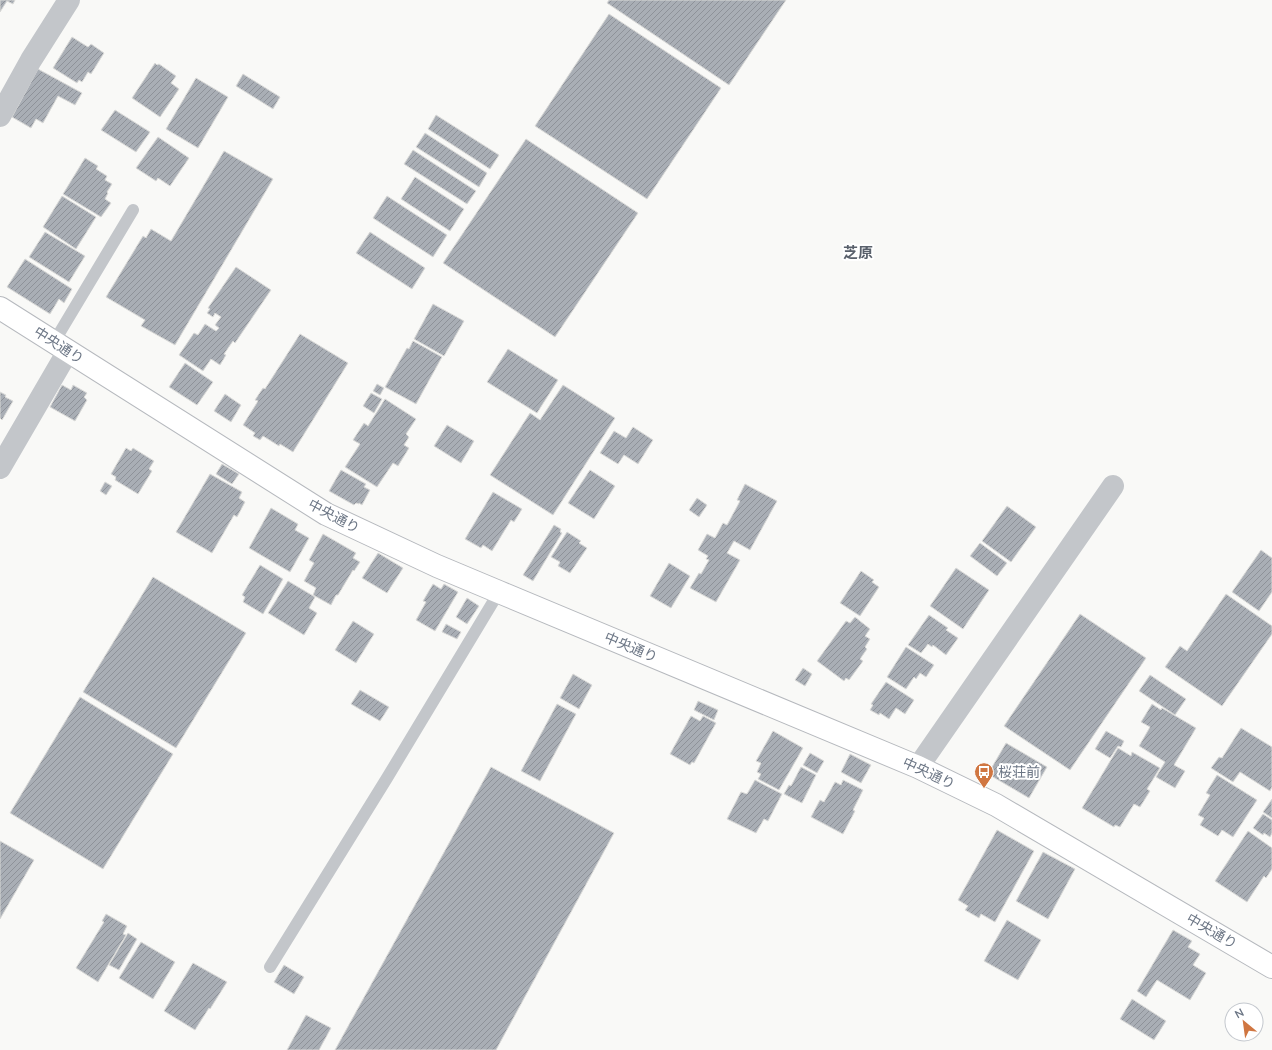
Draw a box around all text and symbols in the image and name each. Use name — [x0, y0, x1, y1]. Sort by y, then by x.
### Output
district label: 芝原 — [843, 243, 873, 262]
street label: 中央通り — [31, 322, 87, 368]
street label: 中央通り — [305, 495, 363, 537]
street label: 中央通り — [602, 628, 660, 666]
street label: 中央通り — [900, 753, 958, 793]
bus stop icon: 桜荘前 — [973, 761, 995, 789]
place label: 桜荘前 — [998, 763, 1040, 781]
street label: 中央通り — [1183, 909, 1241, 953]
north arrow — [1224, 1002, 1264, 1042]
text: N — [1232, 1005, 1246, 1021]

